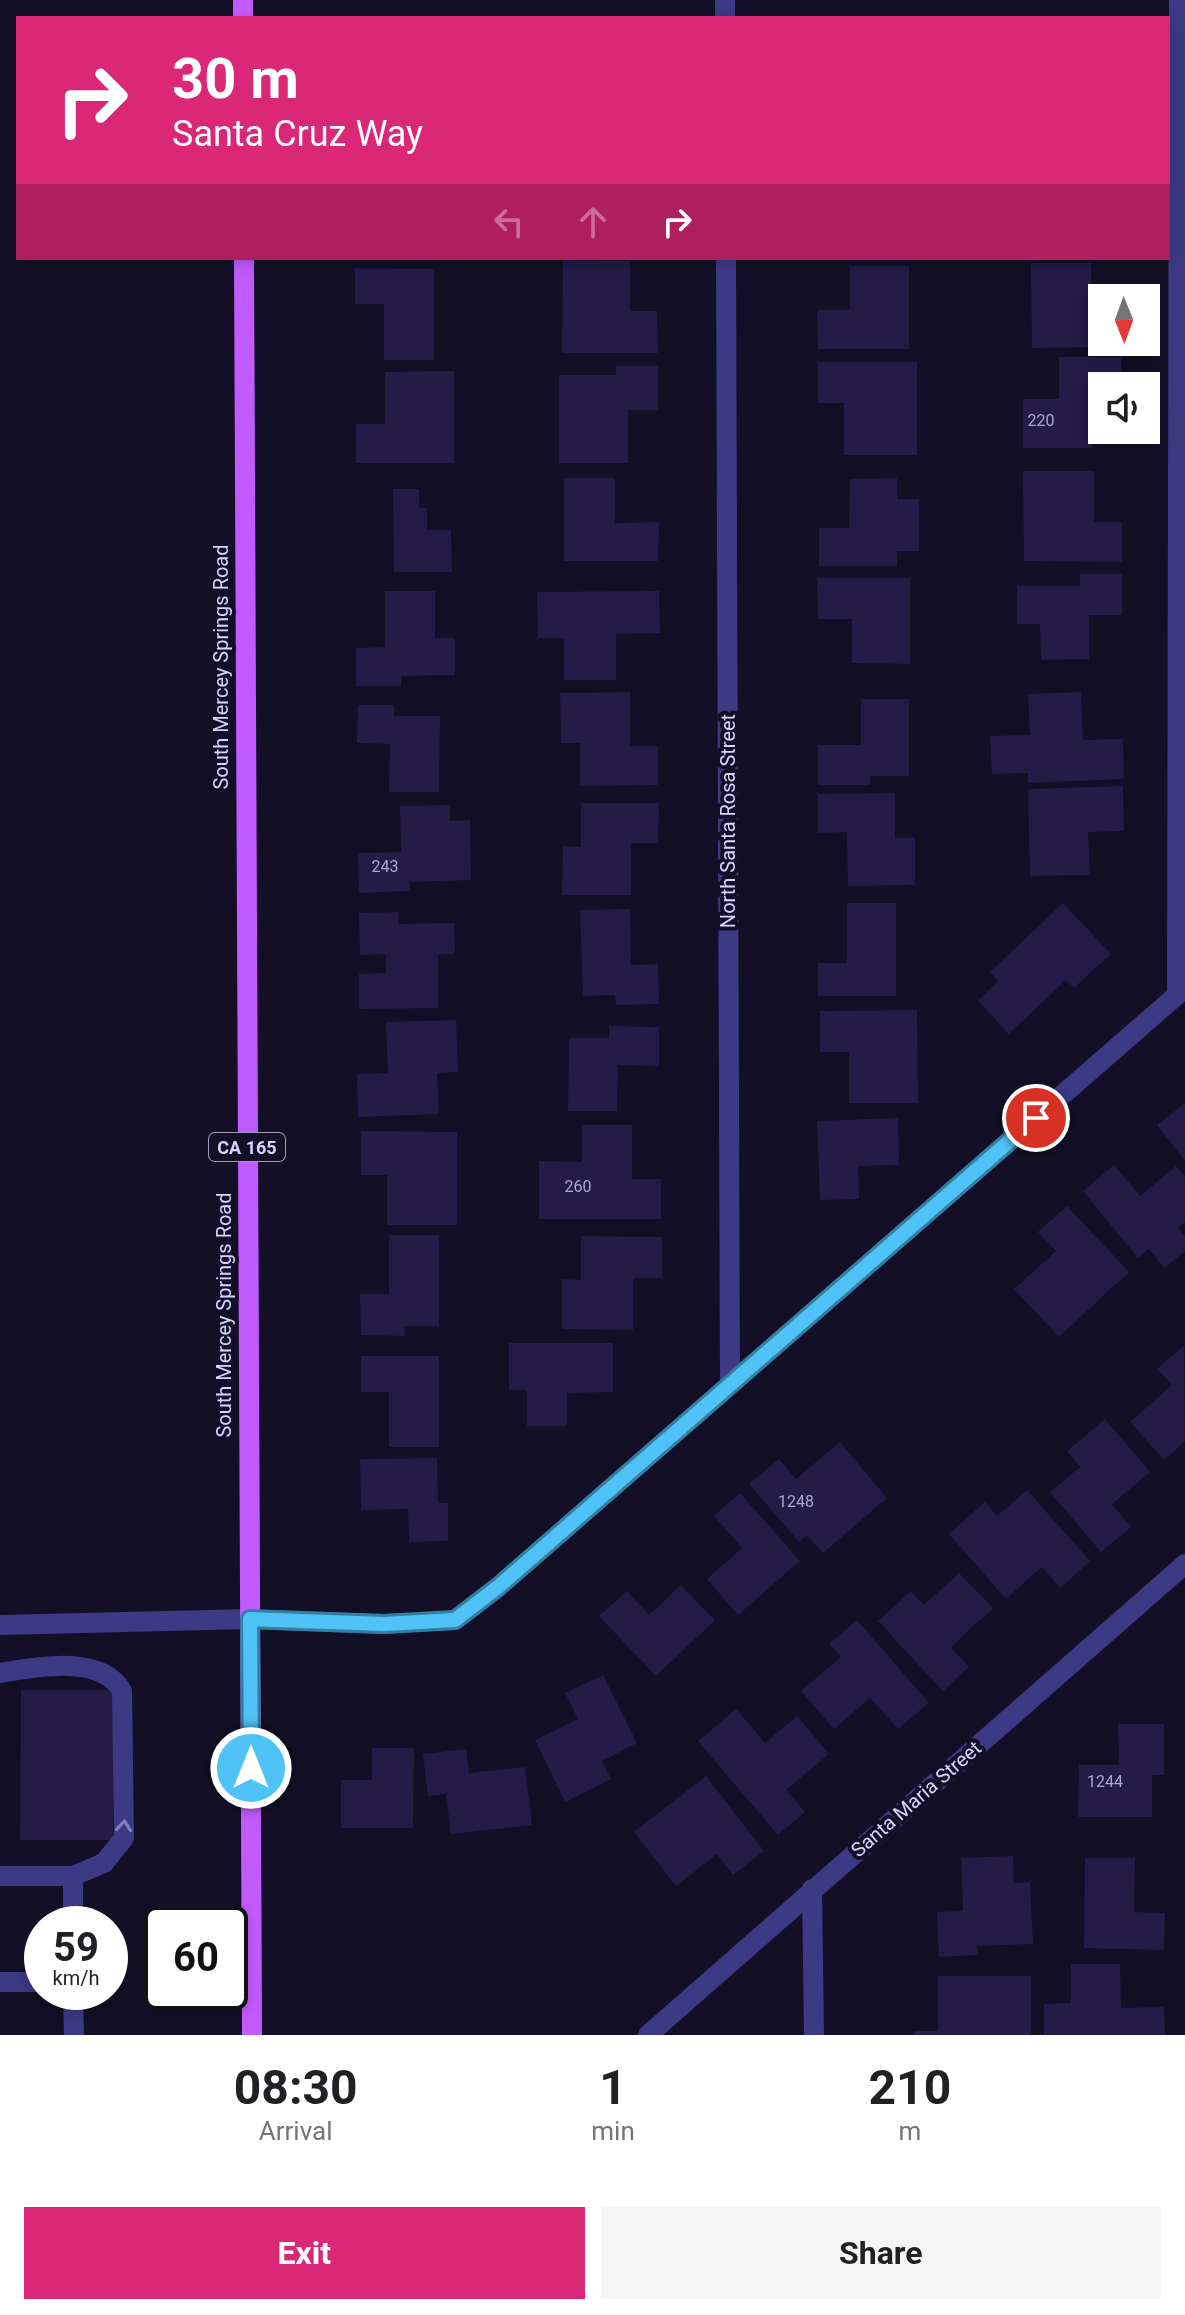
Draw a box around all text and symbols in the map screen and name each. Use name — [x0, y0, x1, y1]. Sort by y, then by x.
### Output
text: 30 m — [172, 46, 299, 112]
icon: right — [40, 48, 144, 152]
text: Santa Cruz Way — [172, 113, 423, 155]
icon: left — [487, 200, 531, 244]
icon: ahead — [571, 200, 615, 244]
icon: right — [655, 200, 699, 244]
north arrow — [1088, 284, 1160, 356]
map controls — [1088, 284, 1160, 444]
button: sound — [1088, 372, 1160, 444]
house number: 220 — [1028, 411, 1054, 430]
street label: South Mercey Springs Road — [209, 544, 233, 790]
street label: North Santa Rosa Street — [716, 714, 740, 928]
house number: 243 — [372, 857, 398, 876]
pin — [1002, 1084, 1070, 1152]
icon: arrive — [1014, 1096, 1058, 1140]
road number: CA 165 — [209, 1133, 285, 1161]
house number: 260 — [565, 1177, 591, 1196]
street label: South Mercey Springs Road — [212, 1192, 236, 1438]
house number: 1248 — [778, 1492, 814, 1511]
position arrow — [209, 1726, 293, 1810]
street label: Santa Maria Street — [846, 1736, 986, 1862]
house number: 1244 — [1087, 1772, 1123, 1791]
one-way arrow — [115, 1819, 132, 1832]
speed limit sign: 60 — [144, 1906, 248, 2010]
text: 59 — [53, 1924, 99, 1971]
text: km/h — [53, 1966, 99, 1990]
text: 08:30 — [234, 2059, 357, 2116]
text: 1 — [599, 2059, 627, 2116]
text: 210 — [869, 2059, 951, 2116]
text: Arrival — [259, 2116, 333, 2146]
text: min — [591, 2116, 635, 2146]
text: m — [898, 2116, 921, 2146]
button: Exit — [24, 2207, 585, 2299]
button: Share — [601, 2207, 1161, 2299]

